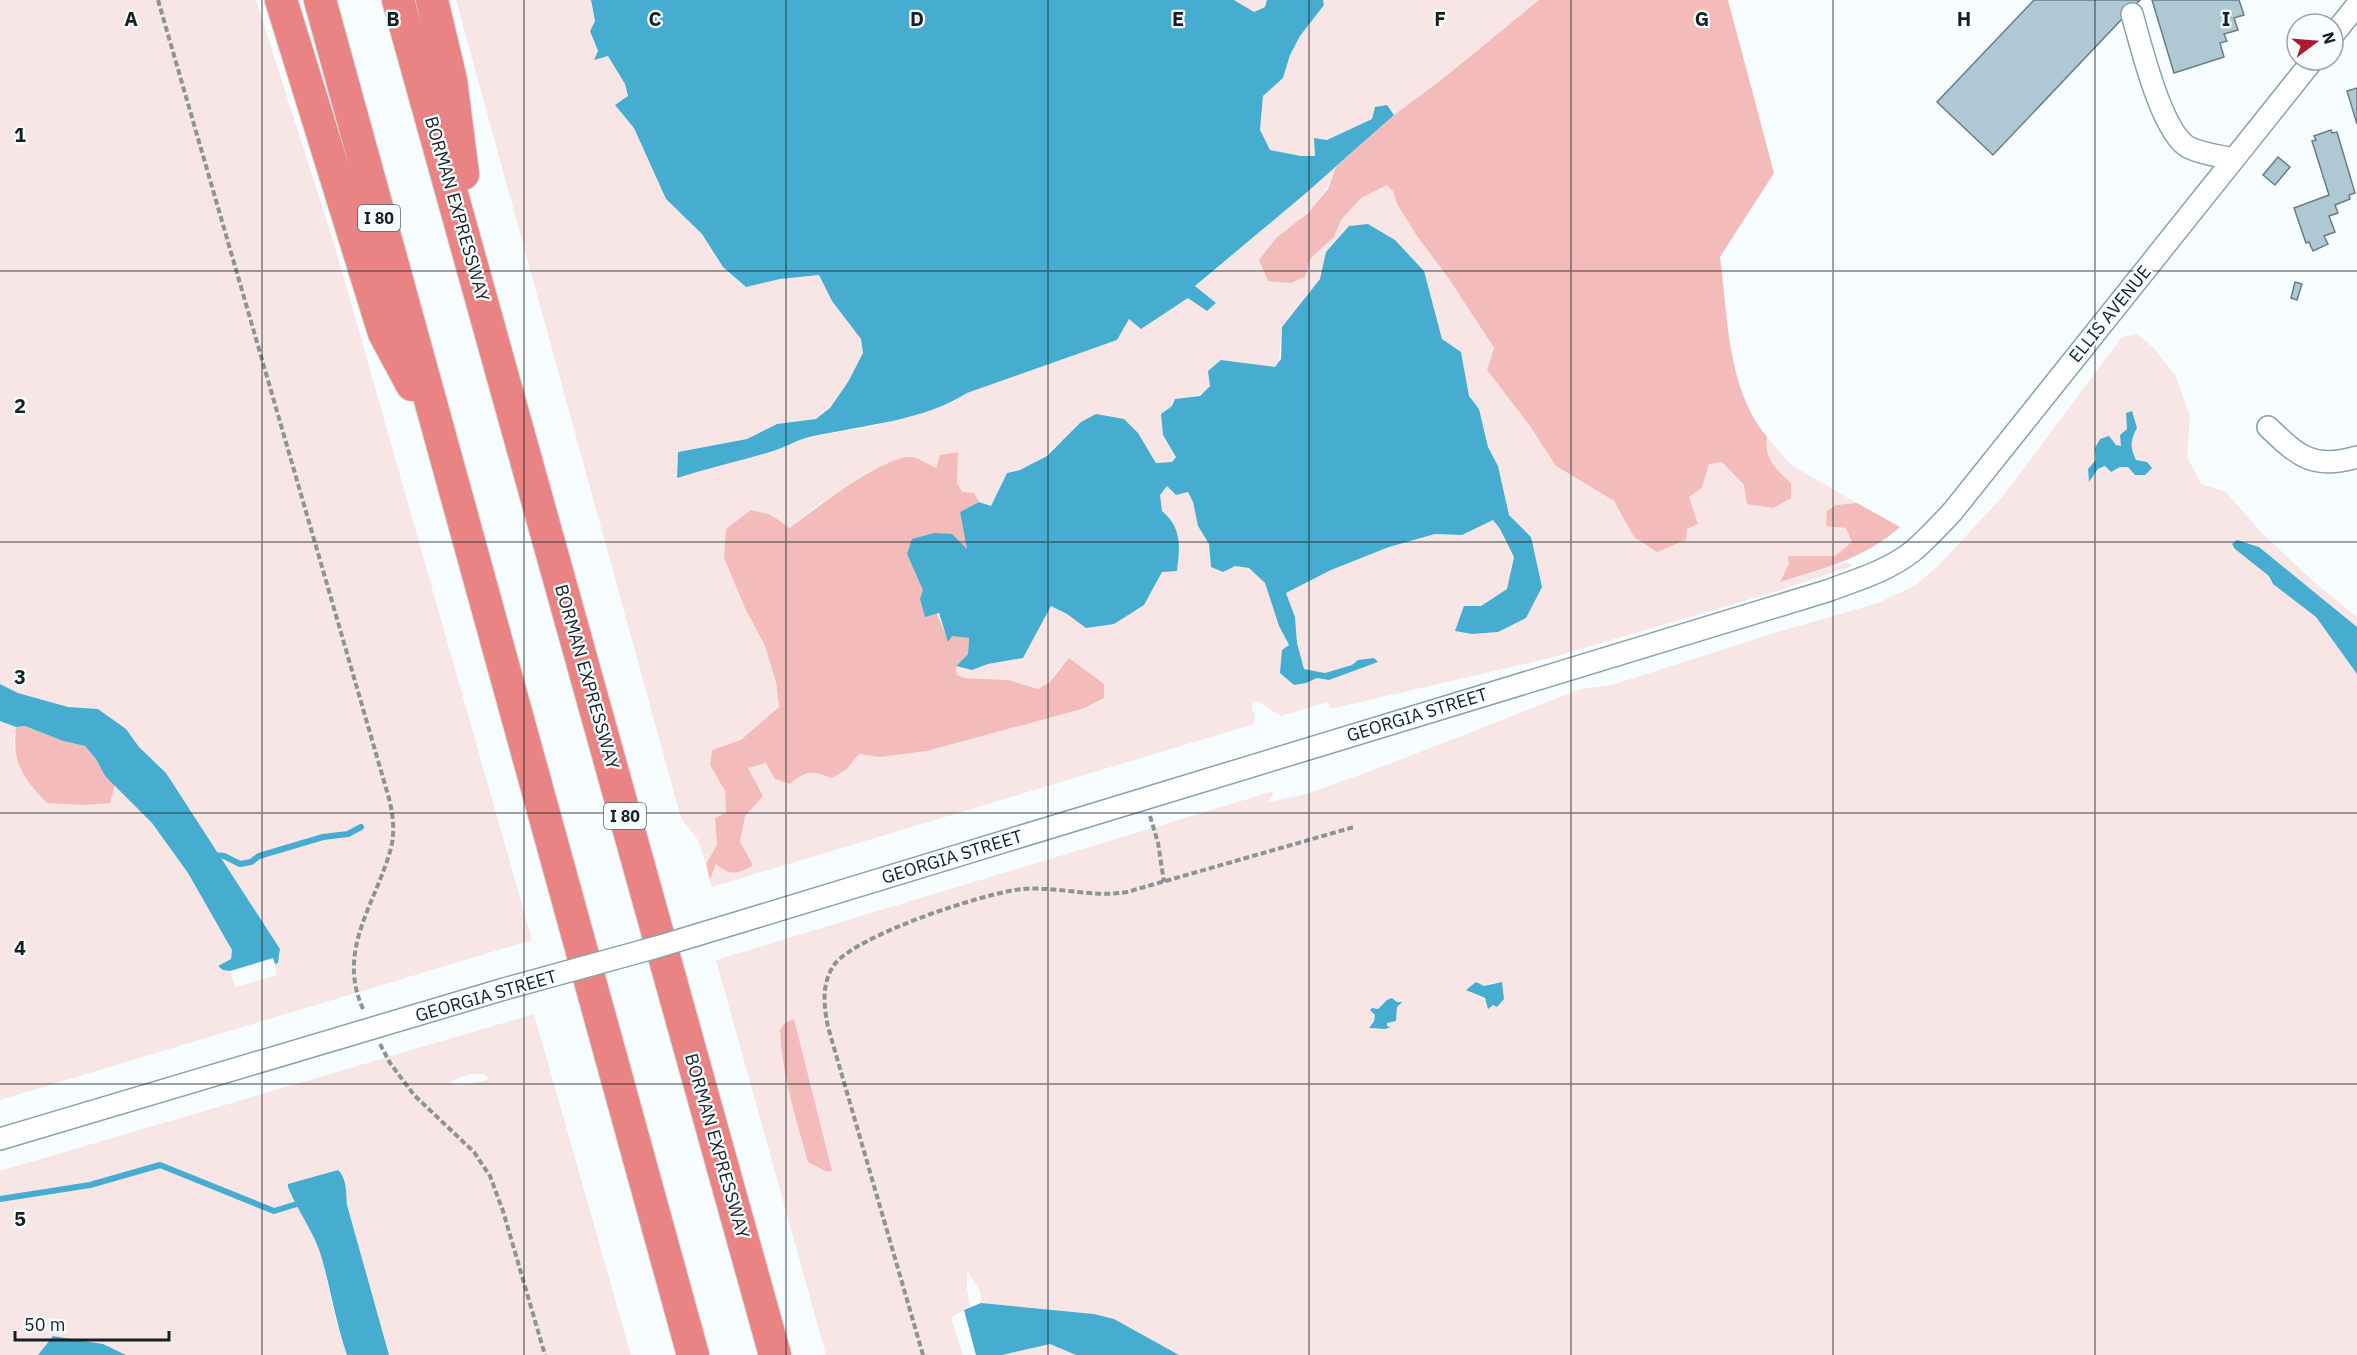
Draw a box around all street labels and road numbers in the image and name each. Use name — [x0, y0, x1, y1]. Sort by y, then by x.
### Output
street label: BORMAN EXPRESSWAY — [420, 114, 495, 304]
road number: I 80 — [358, 205, 400, 231]
street label: ELLIS AVENUE — [2064, 261, 2156, 367]
street label: BORMAN EXPRESSWAY — [550, 582, 625, 772]
street label: GEORGIA STREET — [1344, 682, 1490, 747]
road number: I 80 — [604, 803, 646, 829]
street label: GEORGIA STREET — [879, 824, 1025, 889]
street label: GEORGIA STREET — [413, 964, 559, 1027]
street label: BORMAN EXPRESSWAY — [680, 1051, 755, 1241]

